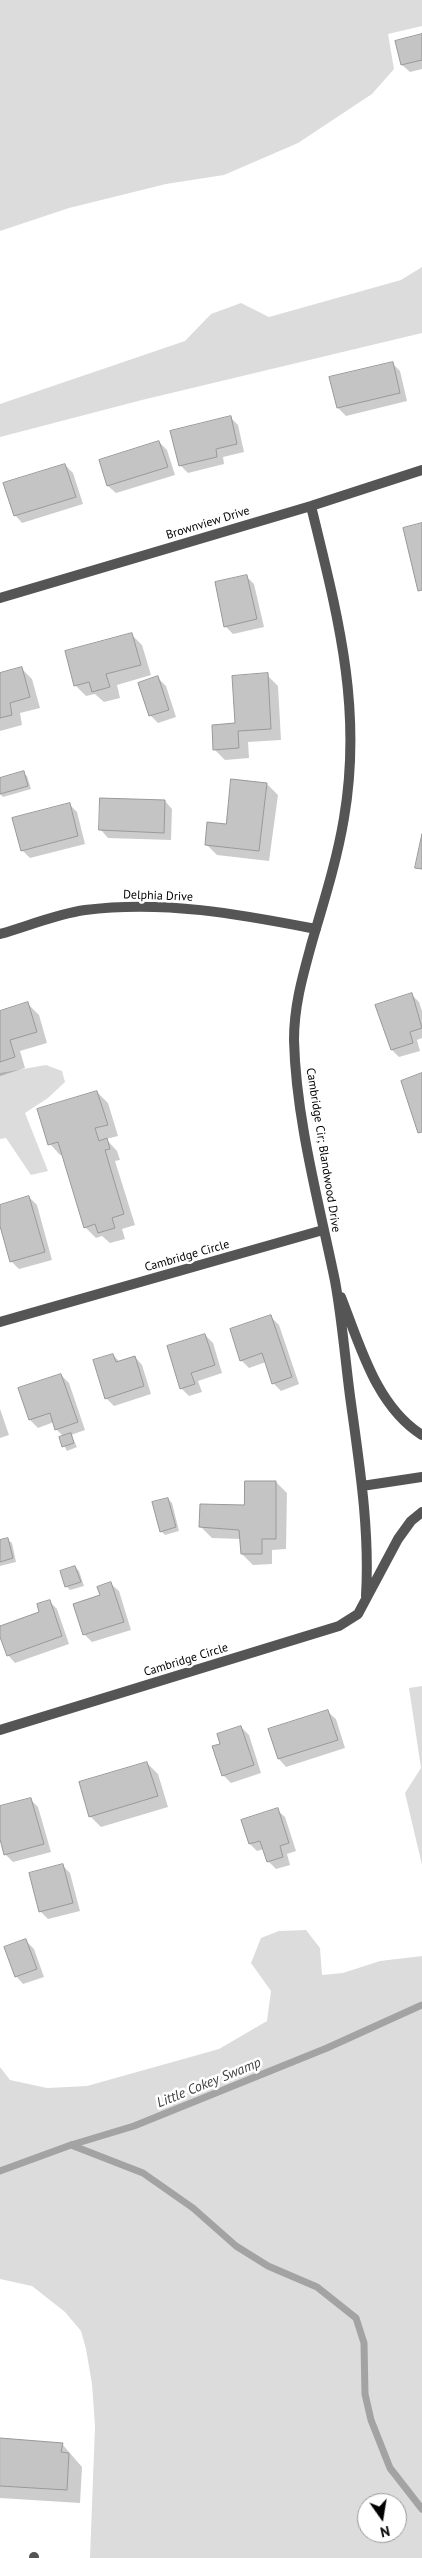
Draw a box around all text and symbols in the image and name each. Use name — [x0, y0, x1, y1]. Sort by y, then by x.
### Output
street label: Brownview Drive — [164, 503, 252, 543]
street label: Delphia Drive — [123, 888, 193, 904]
street label: Cambridge Cir; Blandwood Drive — [303, 1067, 343, 1233]
street label: Cambridge Circle — [143, 1237, 231, 1275]
street label: Cambridge Circle — [142, 1640, 230, 1680]
water label: Little Cokey Swamp — [154, 2054, 264, 2112]
north arrow — [357, 2493, 407, 2543]
text: N — [379, 2522, 392, 2541]

